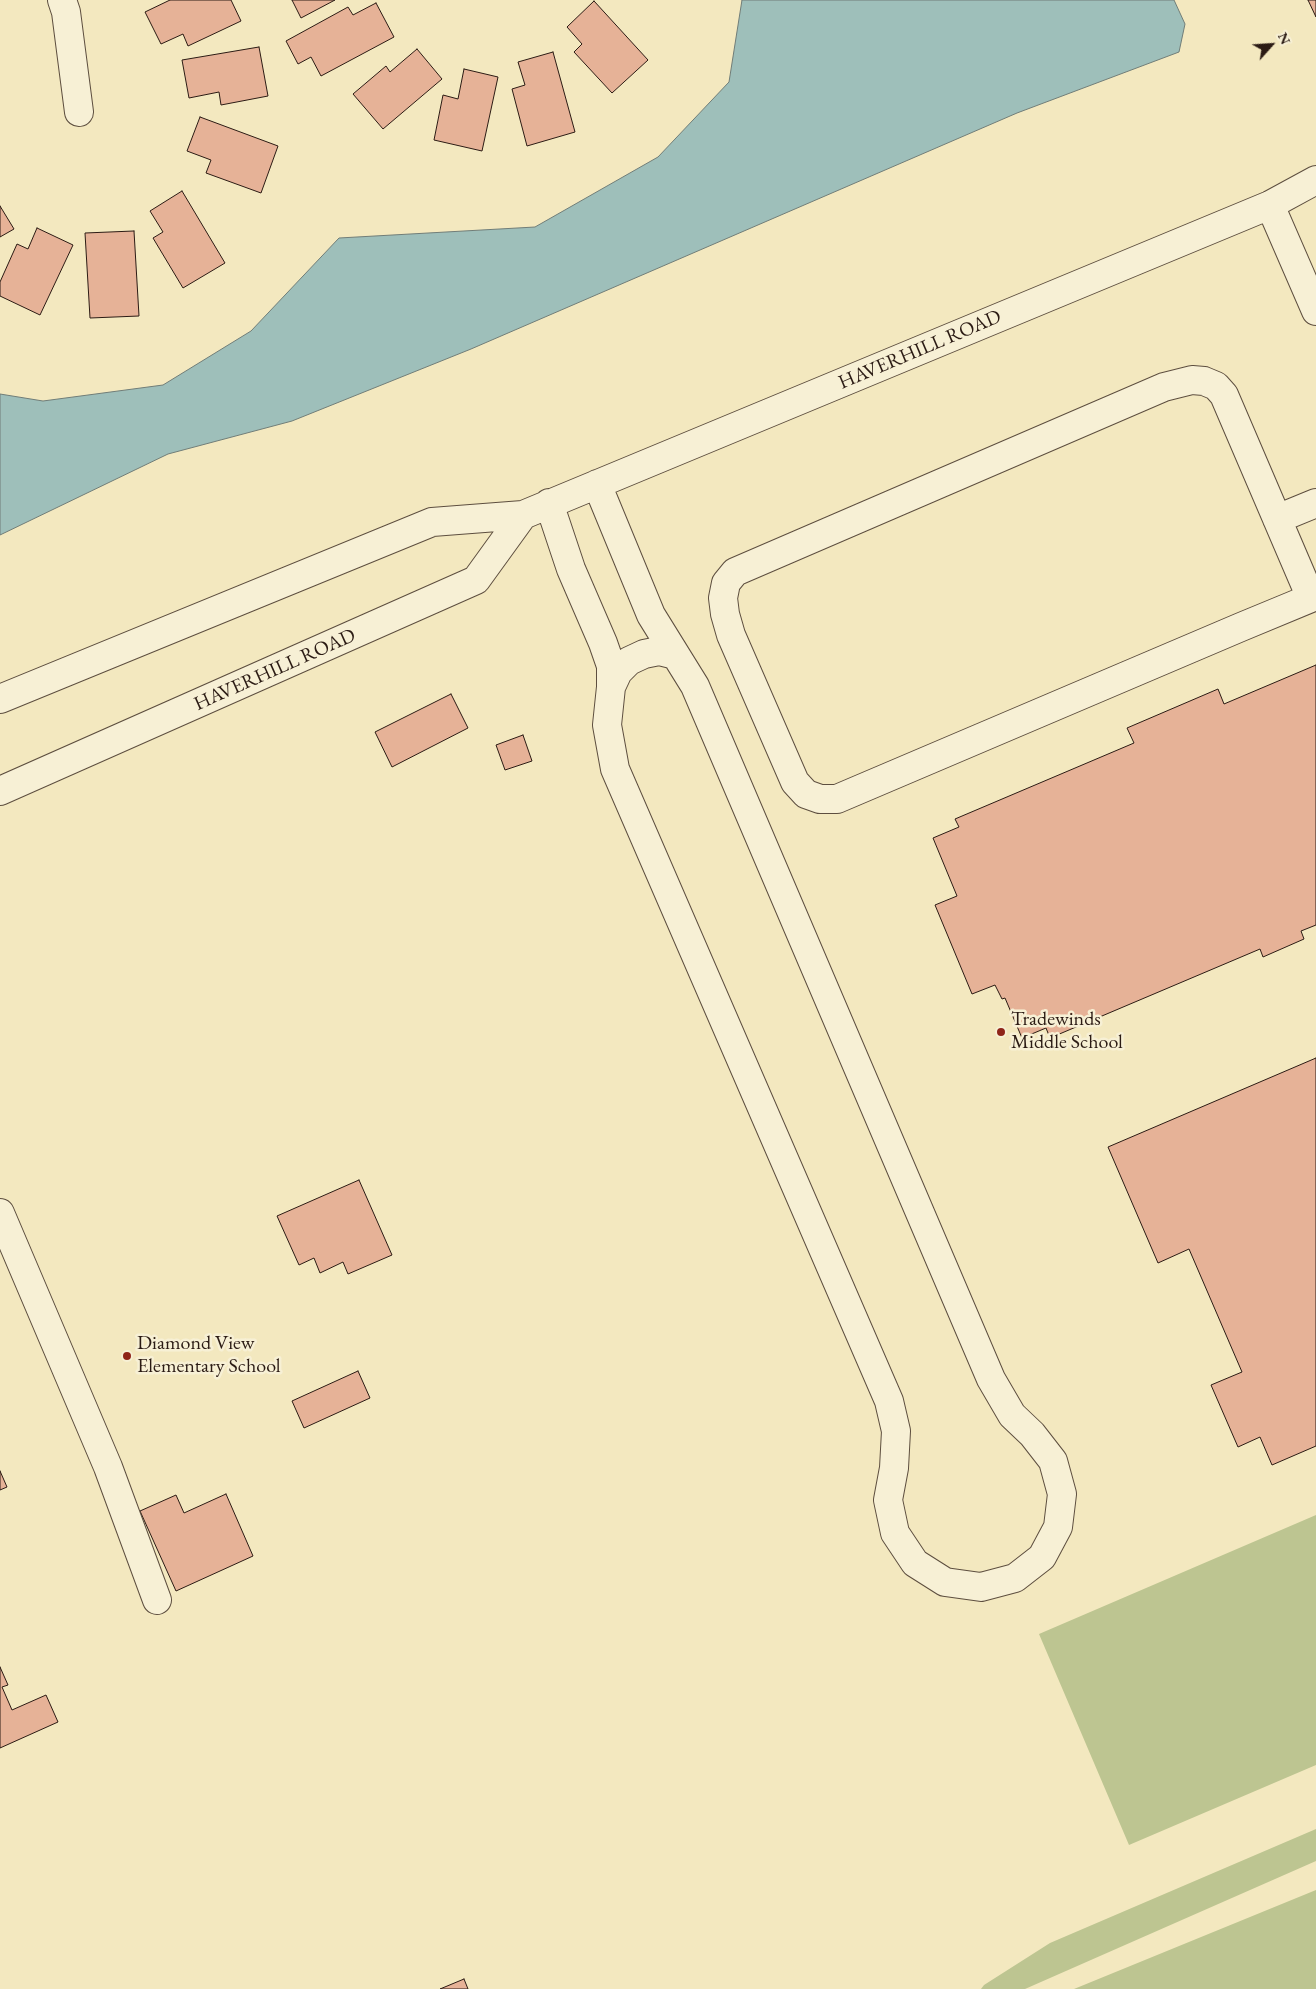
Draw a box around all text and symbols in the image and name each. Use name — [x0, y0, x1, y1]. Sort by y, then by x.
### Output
north arrow — [1246, 20, 1296, 70]
text: N — [1274, 29, 1295, 47]
street label: HAVERHILL ROAD — [835, 305, 1005, 395]
street label: HAVERHILL ROAD — [190, 624, 360, 716]
place label: Tradewinds Middle School — [1011, 1008, 1123, 1055]
marker: Tradewinds Middle School — [995, 1026, 1007, 1038]
place label: Diamond View Elementary School — [137, 1332, 281, 1379]
marker: Diamond View Elementary School — [121, 1350, 133, 1362]

